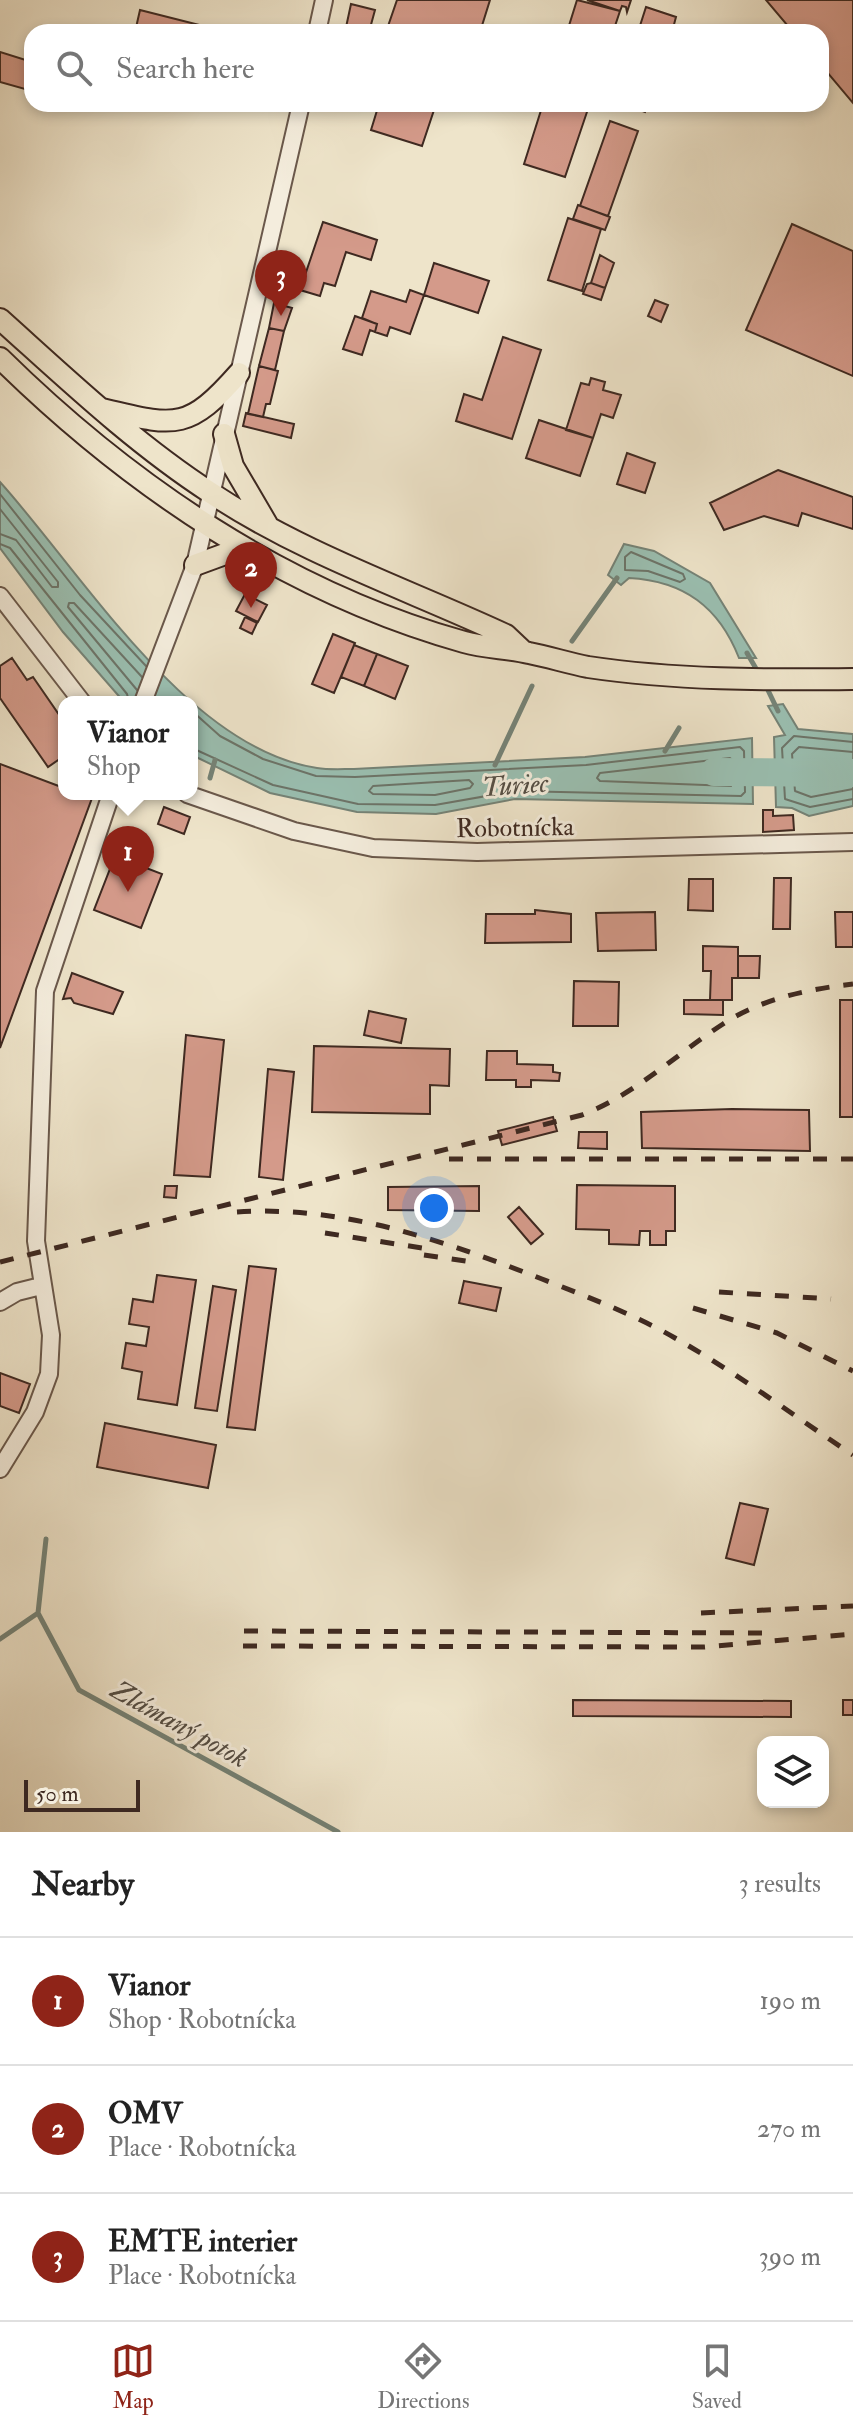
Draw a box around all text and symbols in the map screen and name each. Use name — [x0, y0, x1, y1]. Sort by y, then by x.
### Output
search box — [24, 24, 829, 112]
icon: search — [52, 46, 96, 90]
text: Search here — [116, 50, 255, 87]
pin: 3 — [255, 250, 307, 316]
pin: 2 — [225, 542, 277, 608]
popup — [58, 696, 198, 800]
text: Vianor — [87, 714, 169, 751]
text: Shop — [87, 751, 141, 783]
water label: Turiec — [481, 766, 551, 805]
street label: Robotnícka — [456, 811, 575, 845]
pin: 1 — [102, 826, 154, 892]
your location — [414, 1188, 454, 1228]
water label: Zlámaný potok — [103, 1671, 254, 1776]
map controls — [757, 1736, 829, 1808]
button: layers — [757, 1736, 829, 1808]
scale bar — [24, 1776, 140, 1812]
text: 50 m — [36, 1780, 78, 1808]
text: Nearby — [32, 1863, 134, 1906]
text: 3 results — [739, 1868, 821, 1900]
text: Vianor — [108, 1967, 190, 2004]
text: 1 — [53, 1985, 63, 2017]
text: 190 m — [760, 1985, 821, 2017]
text: Shop · Robotnícka — [108, 2004, 296, 2036]
text: OMV — [108, 2095, 182, 2132]
text: 2 — [51, 2113, 65, 2145]
text: 270 m — [757, 2113, 821, 2145]
text: Place · Robotnícka — [108, 2132, 296, 2164]
text: EMTE interier — [108, 2223, 297, 2260]
text: 3 — [53, 2241, 63, 2273]
text: 390 m — [759, 2241, 821, 2273]
text: Place · Robotnícka — [108, 2260, 296, 2292]
tab: Map — [111, 2339, 155, 2415]
tab: Directions — [377, 2339, 470, 2415]
tab: Saved — [692, 2339, 742, 2415]

